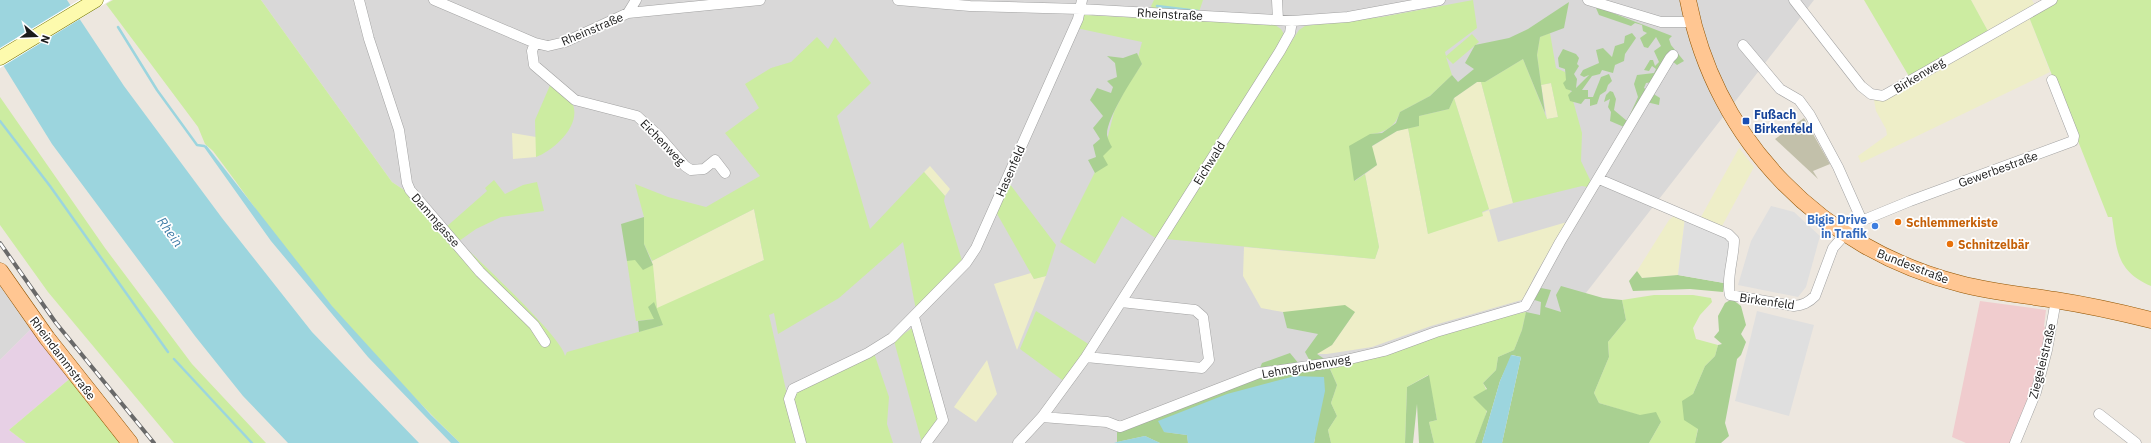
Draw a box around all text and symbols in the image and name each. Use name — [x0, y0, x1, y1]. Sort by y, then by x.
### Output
street label: Rheinstraße — [1137, 5, 1204, 23]
street label: Rheinstraße — [559, 9, 626, 49]
north arrow — [16, 16, 56, 56]
text: N — [38, 33, 53, 45]
street label: Birkenweg — [1891, 54, 1948, 96]
place label: Fußach Birkenfeld — [1754, 107, 1813, 136]
street label: Eichenweg — [637, 116, 689, 169]
marker: Fußach Birkenfeld — [1741, 116, 1751, 126]
street label: Eichwald — [1190, 138, 1228, 188]
street label: Hasenfeld — [992, 143, 1028, 199]
street label: Gewerbestraße — [1956, 148, 2040, 190]
street label: Dammgasse — [409, 190, 464, 250]
place label: Bigis Drive in Trafik — [1807, 212, 1867, 241]
water label: Rhein — [153, 214, 187, 250]
place label: Schlemmerkiste — [1906, 215, 1998, 230]
marker: Schlemmerkiste — [1893, 217, 1903, 227]
marker: Bigis Drive in Trafik — [1870, 221, 1880, 231]
place label: Schnitzelbär — [1958, 237, 2030, 252]
marker: Schnitzelbär — [1945, 239, 1955, 249]
street label: Bundesstraße — [1875, 245, 1951, 287]
street label: Birkenfeld — [1739, 290, 1795, 312]
street label: Rheindammstraße — [27, 313, 99, 403]
street label: Ziegeleistraße — [2025, 321, 2059, 400]
street label: Lehmgrubenweg — [1261, 351, 1352, 381]

